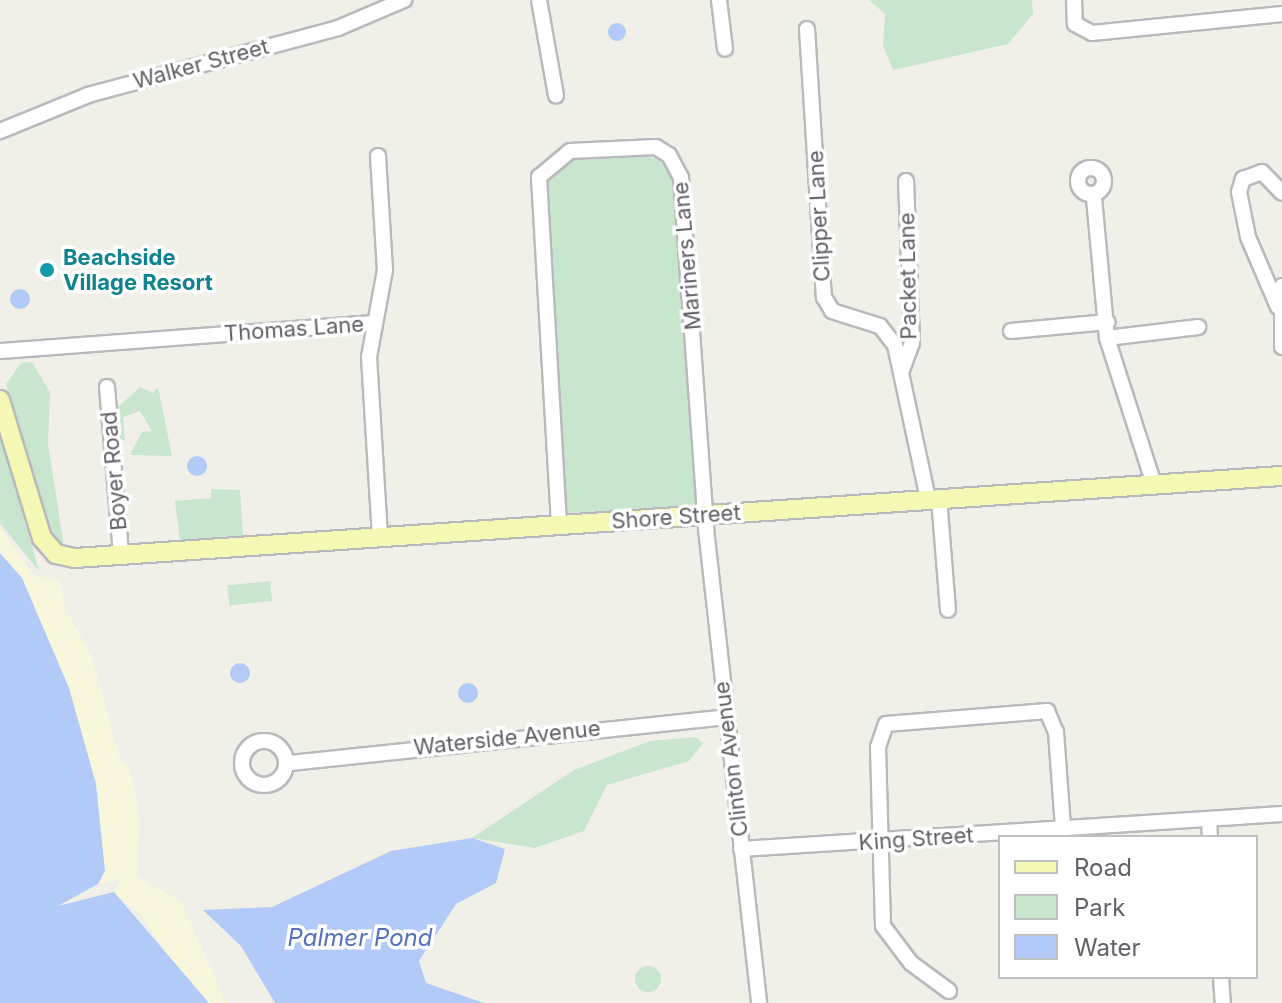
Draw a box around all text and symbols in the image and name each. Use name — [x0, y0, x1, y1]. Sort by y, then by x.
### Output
street label: Walker Street — [130, 33, 272, 95]
street label: Clipper Lane — [802, 150, 836, 282]
street label: Mariners Lane — [667, 181, 707, 331]
street label: Packet Lane — [894, 212, 922, 340]
place label: Beachside Village Resort — [63, 244, 213, 296]
marker: Beachside Village Resort — [38, 261, 56, 279]
street label: Thomas Lane — [223, 311, 365, 347]
street label: Boyer Road — [96, 410, 132, 532]
street label: Shore Street — [611, 499, 741, 535]
street label: Clinton Avenue — [708, 680, 754, 838]
street label: Waterside Avenue — [412, 715, 602, 761]
street label: King Street — [858, 822, 974, 856]
legend — [998, 835, 1258, 979]
text: Road — [1074, 853, 1132, 882]
text: Park — [1074, 893, 1125, 922]
water label: Palmer Pond — [288, 924, 432, 952]
text: Water — [1074, 933, 1141, 962]

